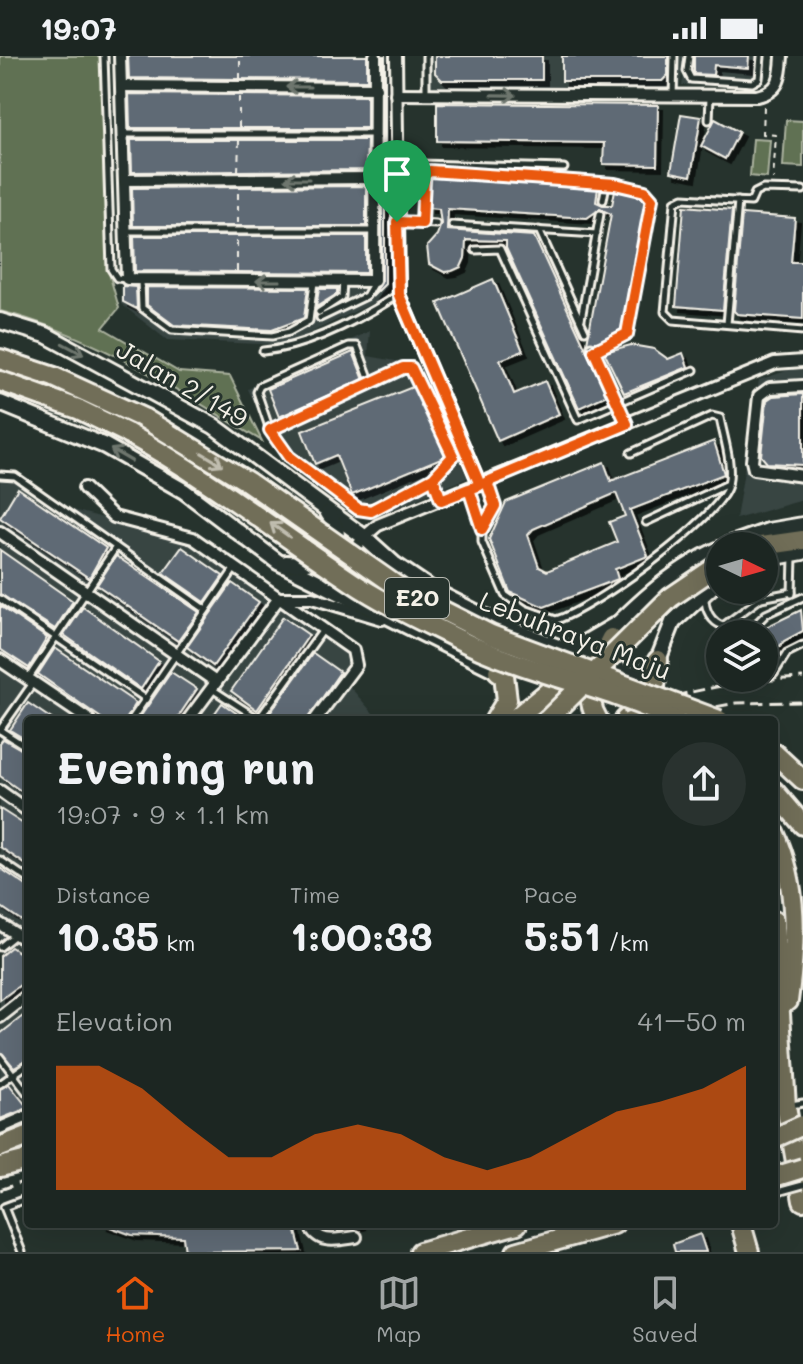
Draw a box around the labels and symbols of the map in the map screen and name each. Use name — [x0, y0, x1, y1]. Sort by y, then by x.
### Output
one-way arrow — [285, 79, 312, 95]
one-way arrow — [490, 88, 517, 103]
pin — [363, 140, 431, 222]
one-way arrow — [284, 171, 311, 186]
one-way arrow — [255, 273, 282, 288]
street label: Jalan 2/149 — [111, 332, 254, 434]
one-way arrow — [60, 341, 84, 357]
one-way arrow — [110, 447, 133, 463]
one-way arrow — [200, 452, 223, 468]
one-way arrow — [270, 522, 291, 539]
north arrow — [706, 532, 778, 604]
road number: E20 — [385, 578, 449, 618]
street label: Lebuhraya Maju — [475, 583, 676, 687]

